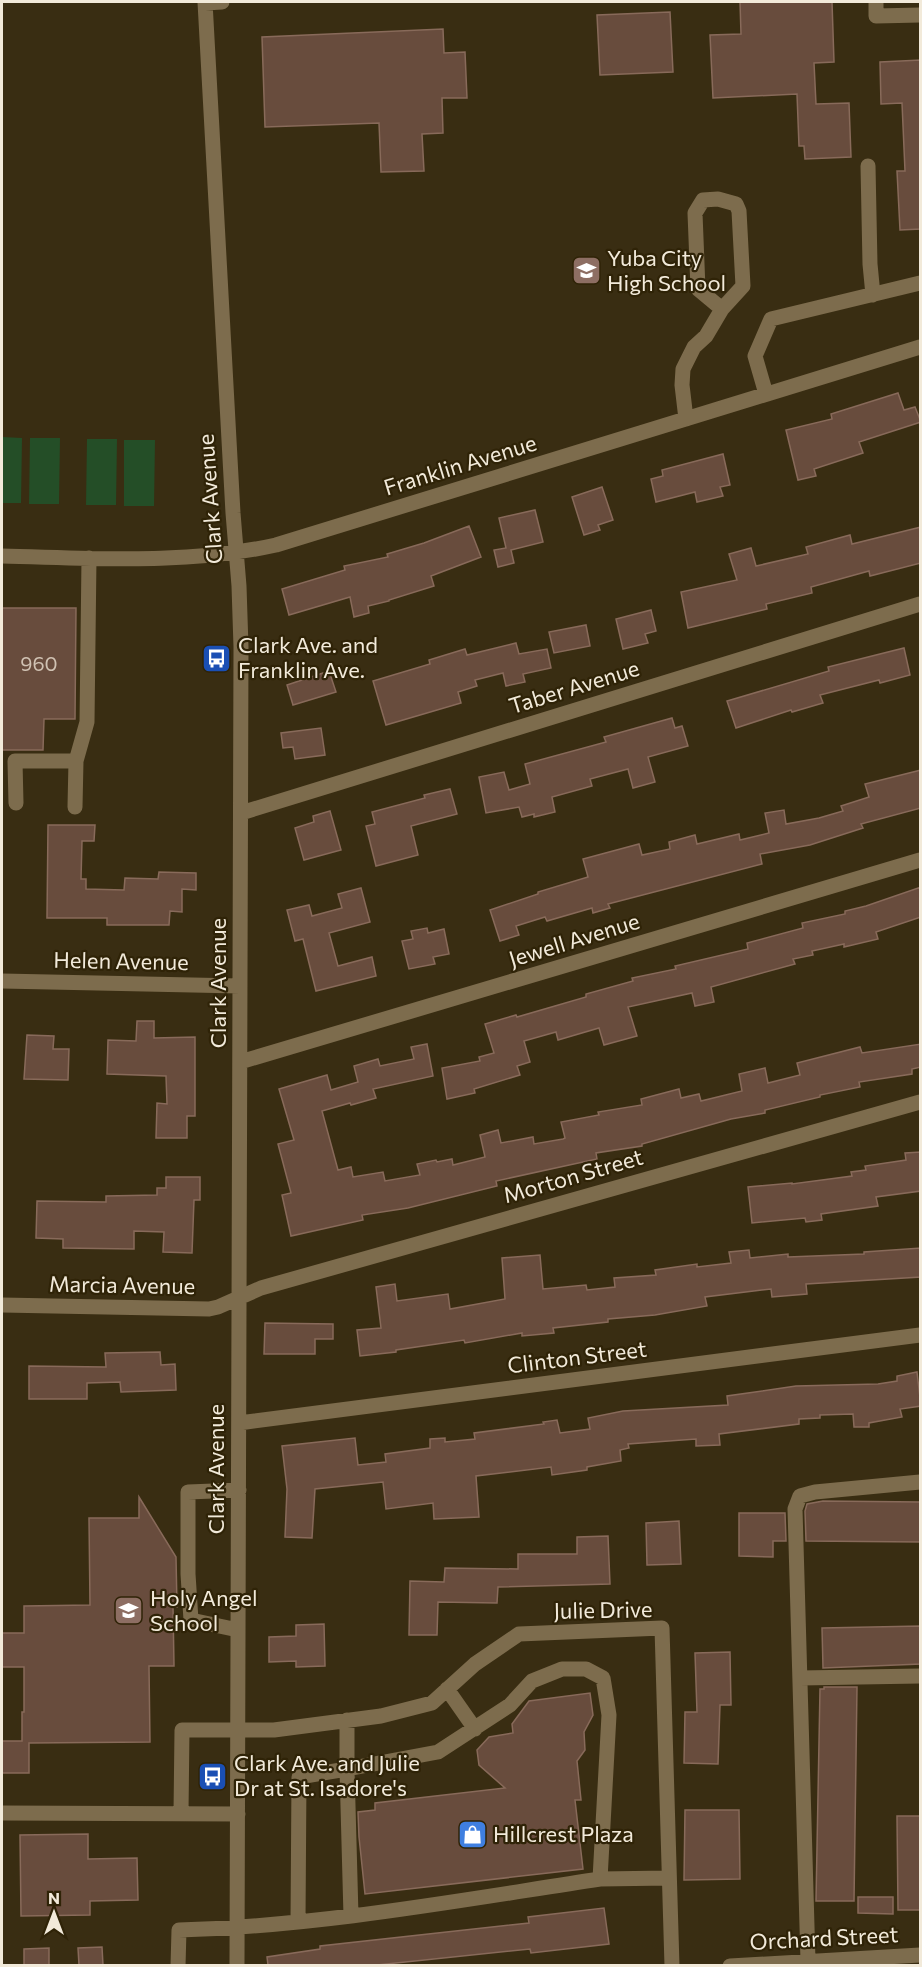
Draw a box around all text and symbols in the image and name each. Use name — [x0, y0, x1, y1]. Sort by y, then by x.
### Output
place label: Yuba City High School — [607, 244, 726, 296]
school or university icon: Yuba City High School — [570, 255, 602, 287]
street label: Franklin Avenue — [380, 428, 539, 501]
street label: Clark Avenue — [191, 433, 228, 565]
place label: Clark Ave. and Franklin Ave. — [238, 631, 378, 683]
bus stop icon: Clark Ave. and Franklin Ave. — [201, 642, 233, 674]
house number: 960 — [20, 651, 58, 675]
street label: Taber Avenue — [506, 654, 642, 719]
street label: Jewell Avenue — [505, 907, 642, 972]
street label: Clark Avenue — [204, 918, 231, 1048]
street label: Helen Avenue — [53, 946, 189, 975]
street label: Morton Street — [500, 1143, 646, 1208]
street label: Marcia Avenue — [49, 1270, 195, 1299]
street label: Clinton Street — [506, 1335, 648, 1378]
street label: Clark Avenue — [202, 1404, 229, 1534]
place label: Holy Angel School — [150, 1584, 258, 1636]
school or university icon: Holy Angel School — [113, 1595, 145, 1627]
street label: Julie Drive — [553, 1595, 653, 1624]
place label: Clark Ave. and Julie Dr at St. Isadore's — [234, 1749, 420, 1801]
bus stop icon: Clark Ave. and Julie Dr at St. Isadore's — [197, 1760, 229, 1792]
shop icon: Hillcrest Plaza — [456, 1818, 488, 1850]
place label: Hillcrest Plaza — [493, 1820, 634, 1847]
north arrow — [24, 1883, 84, 1943]
text: N — [48, 1888, 60, 1907]
street label: Orchard Street — [749, 1920, 899, 1955]

